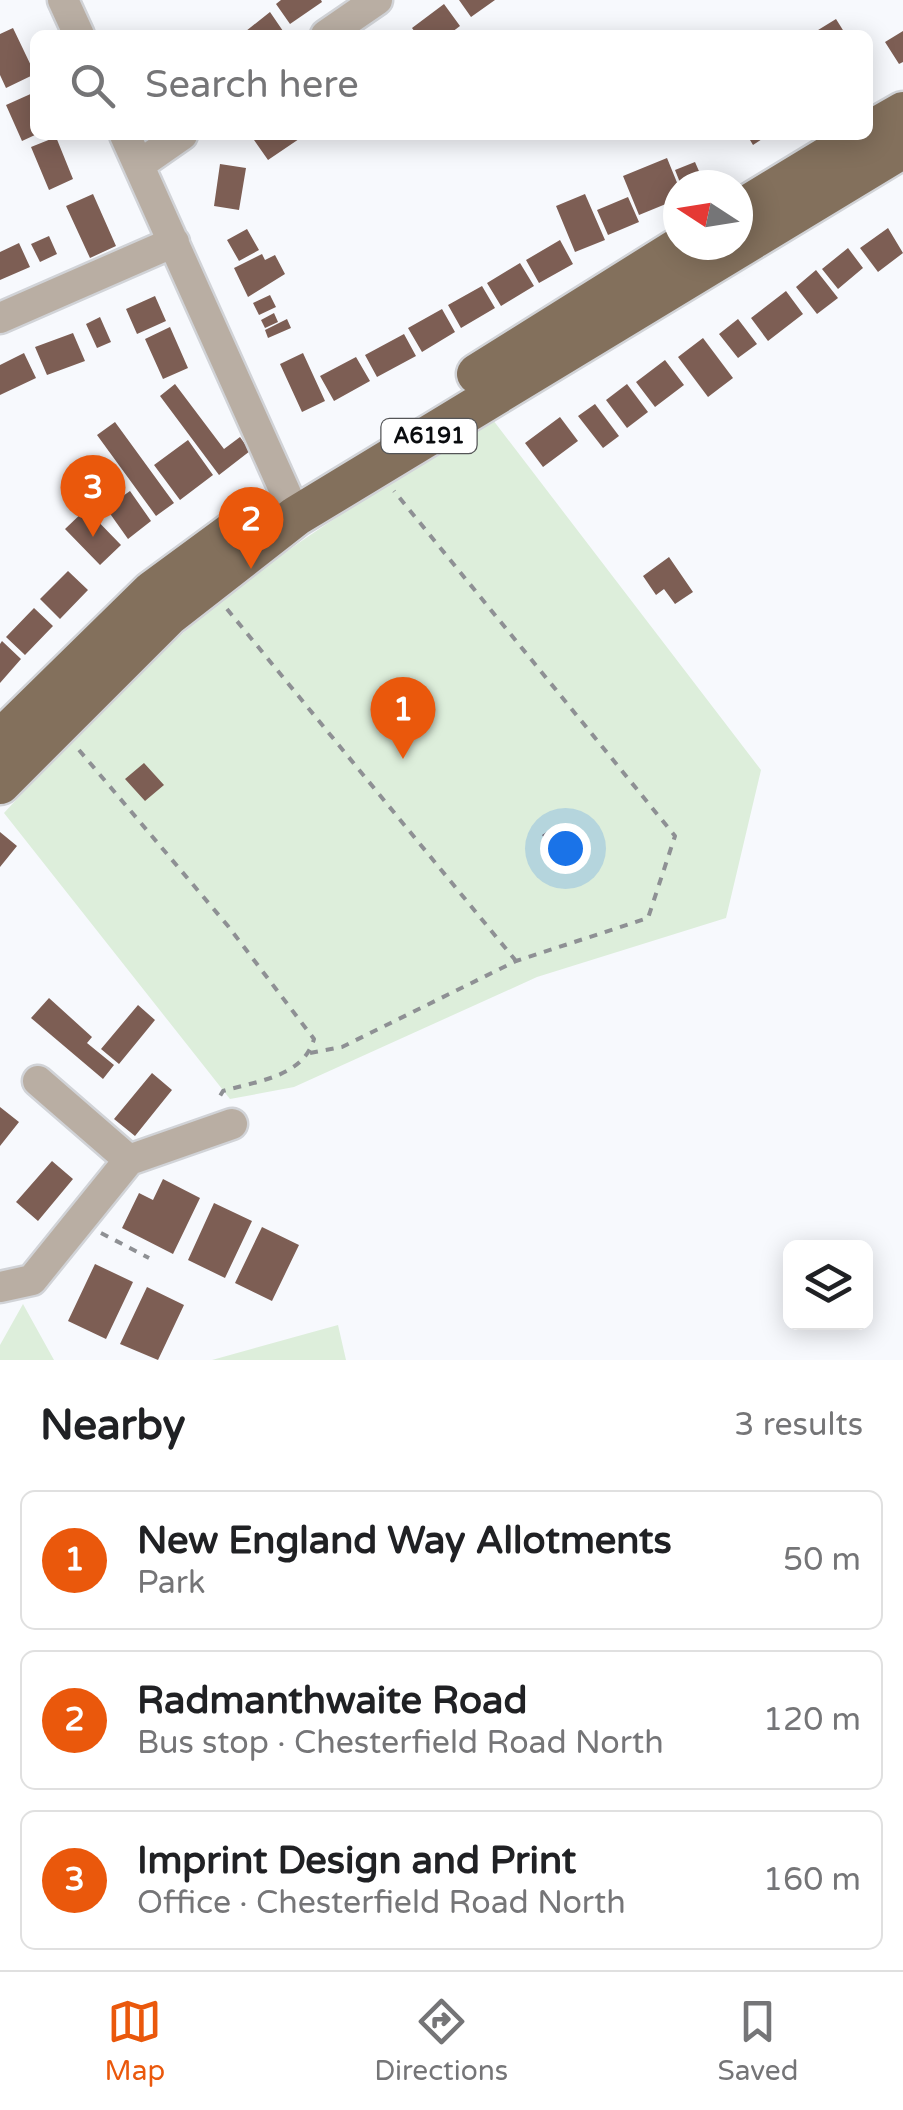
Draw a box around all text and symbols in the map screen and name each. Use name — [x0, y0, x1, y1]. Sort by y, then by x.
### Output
search box — [30, 30, 873, 140]
icon: search — [65, 58, 120, 113]
text: Search here — [145, 62, 359, 108]
north arrow — [663, 170, 753, 260]
road number: A6191 — [382, 419, 476, 453]
pin: 3 — [61, 454, 126, 537]
pin: 2 — [218, 486, 284, 569]
pin: 1 — [370, 676, 436, 759]
your location — [540, 823, 591, 874]
map controls — [783, 1240, 873, 1330]
button: layers — [783, 1240, 873, 1330]
text: Nearby — [40, 1400, 185, 1451]
text: 3 results — [734, 1406, 863, 1444]
text: New England Way Allotments — [137, 1518, 672, 1564]
text: 1 — [64, 1541, 85, 1579]
text: 50 m — [783, 1541, 861, 1579]
text: Park — [137, 1564, 205, 1602]
text: Radmanthwaite Road — [137, 1678, 527, 1724]
text: 2 — [64, 1701, 85, 1739]
text: 120 m — [763, 1701, 861, 1739]
text: Bus stop · Chesterfield Road North — [137, 1724, 664, 1762]
text: Imprint Design and Print — [137, 1838, 576, 1884]
text: 3 — [64, 1861, 85, 1899]
text: 160 m — [763, 1861, 861, 1899]
text: Office · Chesterfield Road North — [137, 1884, 626, 1922]
tab: Map — [105, 1994, 165, 2088]
tab: Directions — [374, 1994, 508, 2088]
tab: Saved — [717, 1994, 798, 2088]

